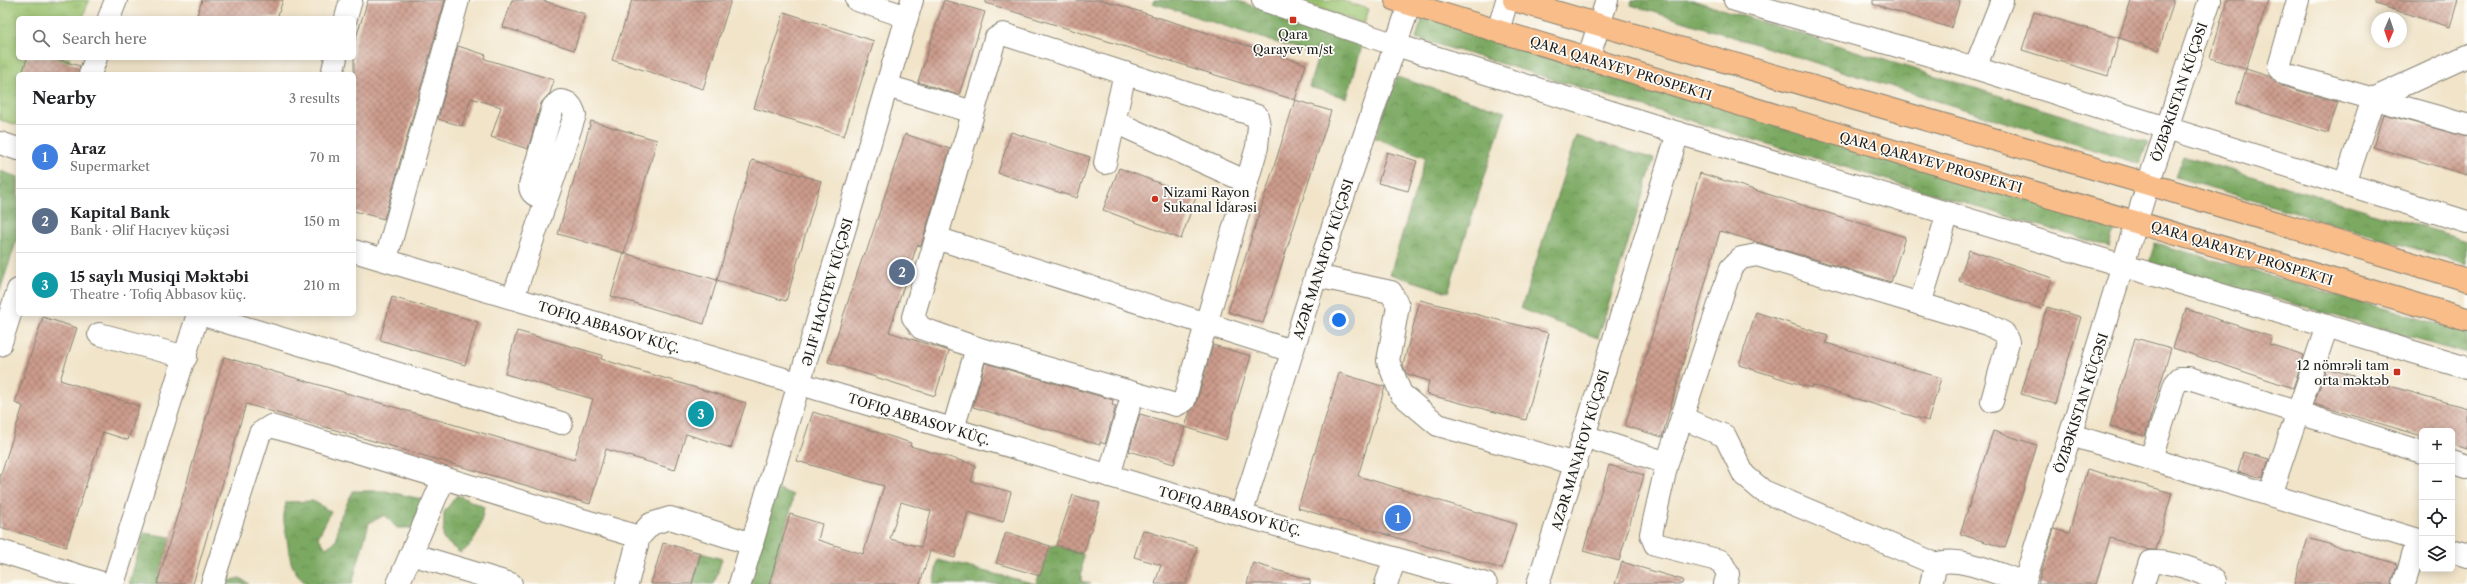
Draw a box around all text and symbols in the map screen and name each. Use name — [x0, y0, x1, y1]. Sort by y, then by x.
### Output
north arrow — [2371, 12, 2407, 48]
marker: Qara Qarayev m/st — [1288, 15, 1298, 25]
search box — [16, 16, 356, 60]
street label: ÖZBƏKISTAN KÜÇƏSI — [2148, 20, 2210, 164]
place label: Qara Qarayev m/st — [1253, 26, 1334, 57]
icon: search — [30, 27, 52, 49]
text: Search here — [62, 29, 147, 48]
street label: QARA QARAYEV PROSPEKTI — [1528, 33, 1714, 103]
text: Nearby — [32, 88, 96, 108]
text: 3 results — [289, 90, 340, 106]
street label: QARA QARAYEV PROSPEKTI — [1838, 128, 2024, 196]
text: Araz — [70, 139, 106, 158]
text: 1 — [42, 149, 48, 165]
text: 70 m — [310, 149, 340, 165]
text: Supermarket — [70, 158, 150, 174]
street label: AZƏR MANAFOV KÜÇƏSI — [1289, 177, 1357, 342]
place label: Nizami Rayon Sukanal İdarəsi — [1163, 184, 1257, 215]
marker: Nizami Rayon Sukanal İdarəsi — [1150, 194, 1160, 204]
text: Kapital Bank — [70, 203, 170, 222]
text: 2 — [41, 213, 49, 229]
text: 150 m — [304, 213, 340, 229]
street label: ƏLIF HACIYEV KÜÇƏSI — [798, 216, 856, 368]
street label: QARA QARAYEV PROSPEKTI — [2149, 218, 2335, 288]
text: Bank · Əlif Hacıyev küçəsi — [70, 222, 229, 238]
pin: 2 — [889, 257, 915, 287]
text: 15 saylı Musiqi Məktəbi — [70, 267, 249, 286]
text: 3 — [41, 277, 49, 293]
text: 210 m — [303, 277, 340, 293]
text: Theatre · Tofiq Abbasov küç. — [70, 286, 246, 302]
street label: TOFIQ ABBASOV KÜÇ. — [536, 298, 682, 356]
your location — [1329, 310, 1349, 330]
street label: ÖZBƏKISTAN KÜÇƏSI — [2051, 331, 2111, 475]
place label: 12 nömrəli tam orta məktəb — [2297, 357, 2389, 388]
street label: AZƏR MANAFOV KÜÇƏSI — [1548, 367, 1612, 533]
marker: 12 nömrəli tam orta məktəb — [2392, 367, 2402, 377]
street label: TOFIQ ABBASOV KÜÇ. — [846, 390, 992, 448]
pin: 3 — [688, 399, 714, 429]
map controls — [2419, 428, 2455, 572]
button: + — [2419, 428, 2455, 464]
button: − — [2419, 464, 2455, 500]
street label: TOFIQ ABBASOV KÜÇ. — [1157, 483, 1303, 539]
button: locate — [2419, 500, 2455, 536]
pin: 1 — [1385, 503, 1411, 533]
button: layers — [2419, 536, 2455, 572]

